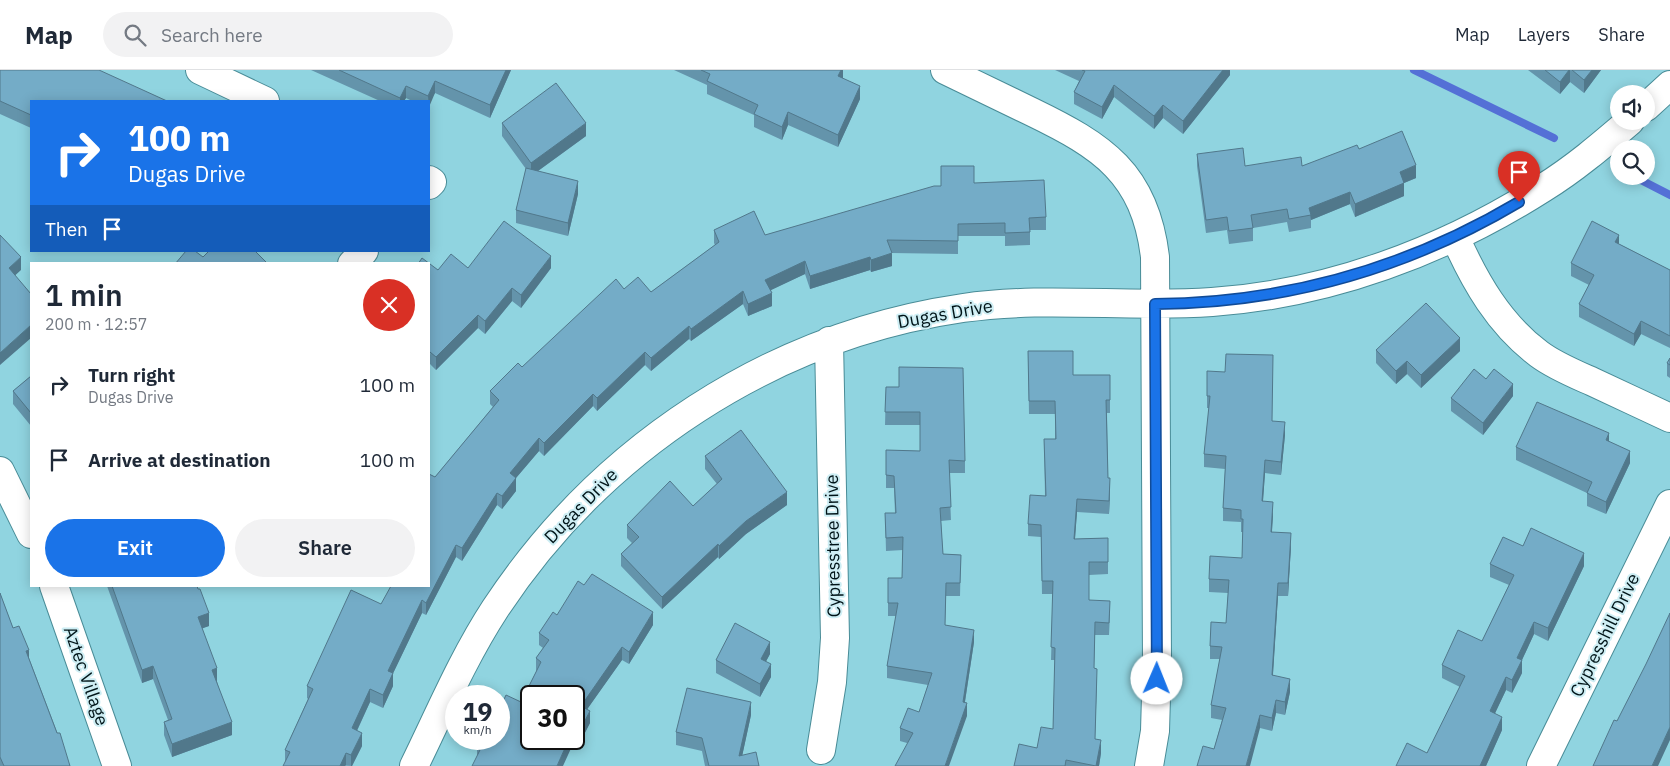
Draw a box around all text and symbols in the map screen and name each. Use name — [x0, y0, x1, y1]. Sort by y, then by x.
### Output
search box — [103, 12, 453, 57]
text: Map — [25, 19, 73, 51]
icon: search — [121, 21, 149, 49]
text: Search here — [161, 23, 263, 47]
text: Map — [1455, 23, 1490, 46]
text: Layers — [1518, 23, 1570, 46]
text: Share — [1598, 23, 1645, 46]
map controls — [1610, 85, 1655, 185]
button: sound — [1610, 85, 1655, 130]
text: 100 m — [128, 115, 231, 161]
icon: right — [45, 120, 110, 185]
button: search — [1610, 140, 1655, 185]
pin — [1498, 151, 1540, 202]
icon: arrive — [1505, 158, 1533, 186]
text: Dugas Drive — [128, 159, 246, 188]
icon: arrive — [98, 215, 126, 243]
text: Then — [45, 217, 88, 241]
text: 1 min — [45, 275, 123, 314]
button: close — [363, 279, 415, 331]
street label: Dugas Drive — [896, 294, 994, 333]
text: 200 m · 12:57 — [45, 314, 147, 334]
text: Turn right — [88, 363, 175, 387]
icon: right — [45, 371, 73, 399]
text: 100 m — [360, 373, 415, 397]
text: Dugas Drive — [88, 387, 173, 407]
icon: arrive — [45, 446, 73, 474]
text: Arrive at destination — [88, 448, 271, 472]
text: 100 m — [360, 448, 415, 472]
street label: Dugas Drive — [539, 463, 622, 548]
street label: Cypresstree Drive — [820, 474, 845, 618]
button: Exit — [45, 519, 225, 577]
button: Share — [235, 519, 415, 577]
street label: Cypresshill Drive — [1565, 569, 1645, 700]
street label: Aztec Village — [59, 623, 114, 729]
position arrow — [1130, 652, 1182, 704]
speed limit sign: 30 — [520, 685, 585, 750]
text: 19 — [462, 695, 493, 728]
text: km/h — [463, 722, 492, 737]

